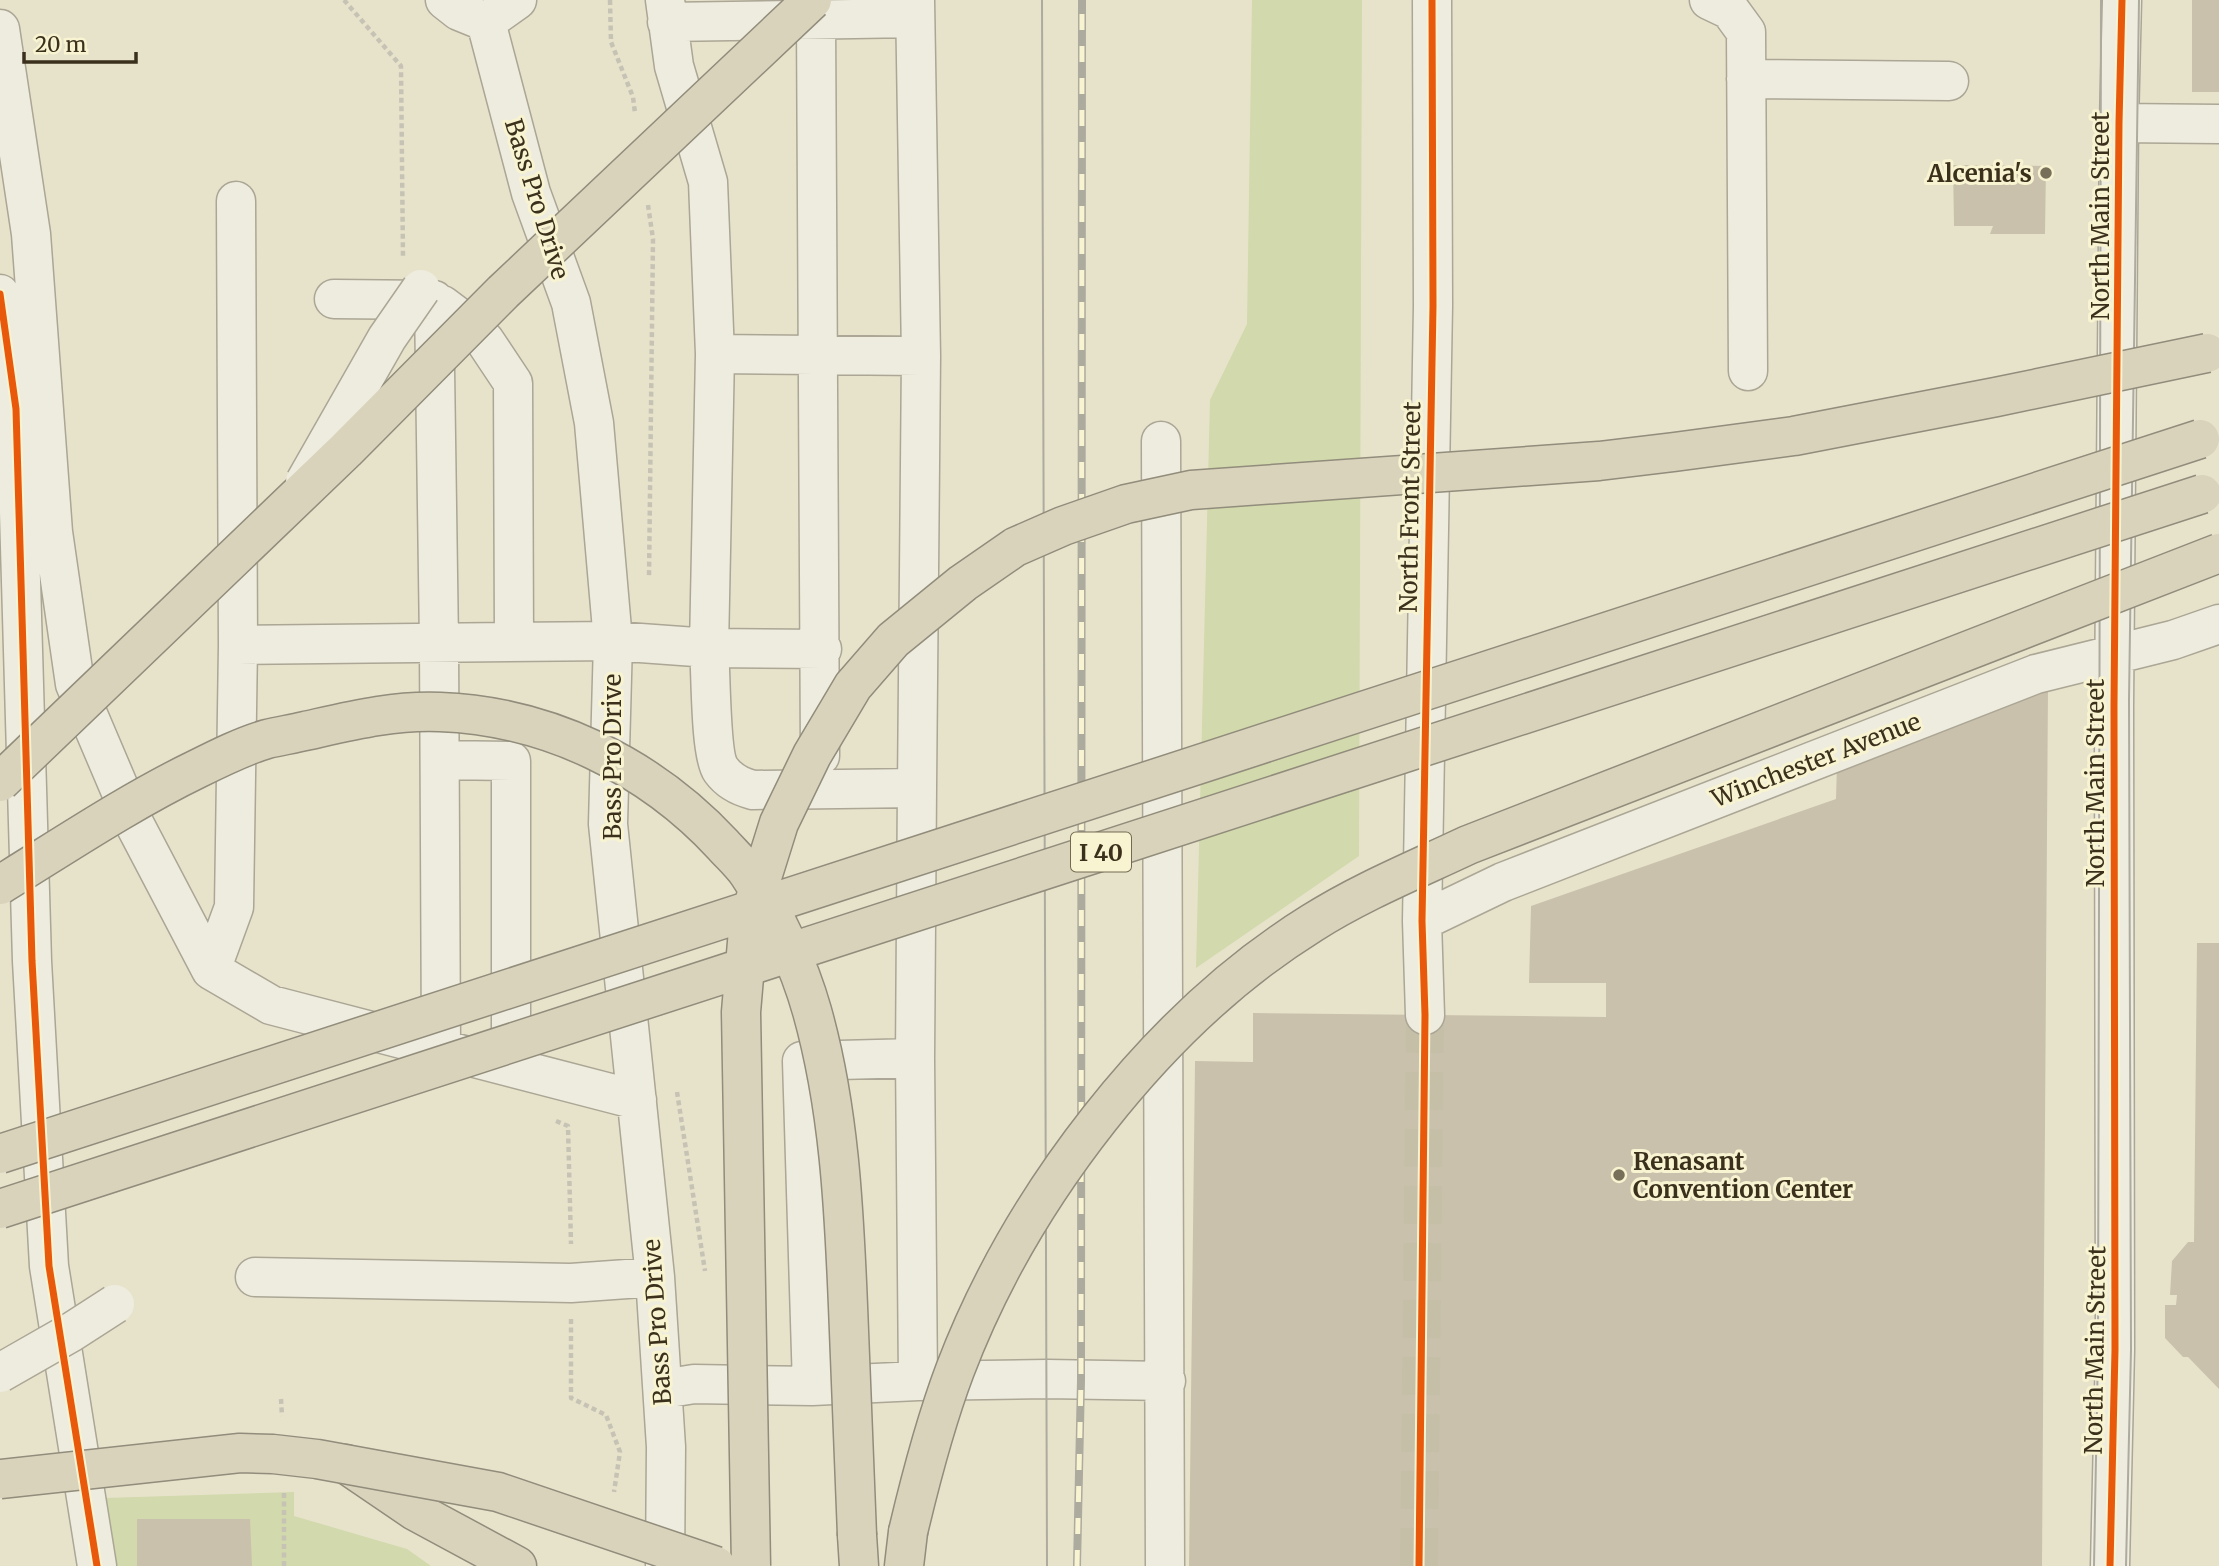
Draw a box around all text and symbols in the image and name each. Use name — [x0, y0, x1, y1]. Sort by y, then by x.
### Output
scale bar — [24, 21, 136, 65]
text: 20 m — [35, 31, 87, 58]
street label: North Main Street — [2085, 111, 2116, 320]
street label: Bass Pro Drive — [498, 115, 576, 283]
place label: Alcenia's — [1926, 158, 2032, 189]
marker: Alcenia's — [2038, 165, 2054, 181]
street label: North Front Street — [1393, 400, 1427, 613]
street label: Bass Pro Drive — [597, 674, 628, 840]
street label: North Main Street — [2080, 678, 2111, 887]
street label: Winchester Avenue — [1706, 706, 1925, 815]
road number: I 40 — [1071, 832, 1131, 872]
place label: Renasant Convention Center — [1633, 1146, 1853, 1205]
marker: Renasant Convention Center — [1611, 1167, 1627, 1183]
street label: Bass Pro Drive — [636, 1238, 678, 1406]
street label: North Main Street — [2078, 1245, 2112, 1455]

